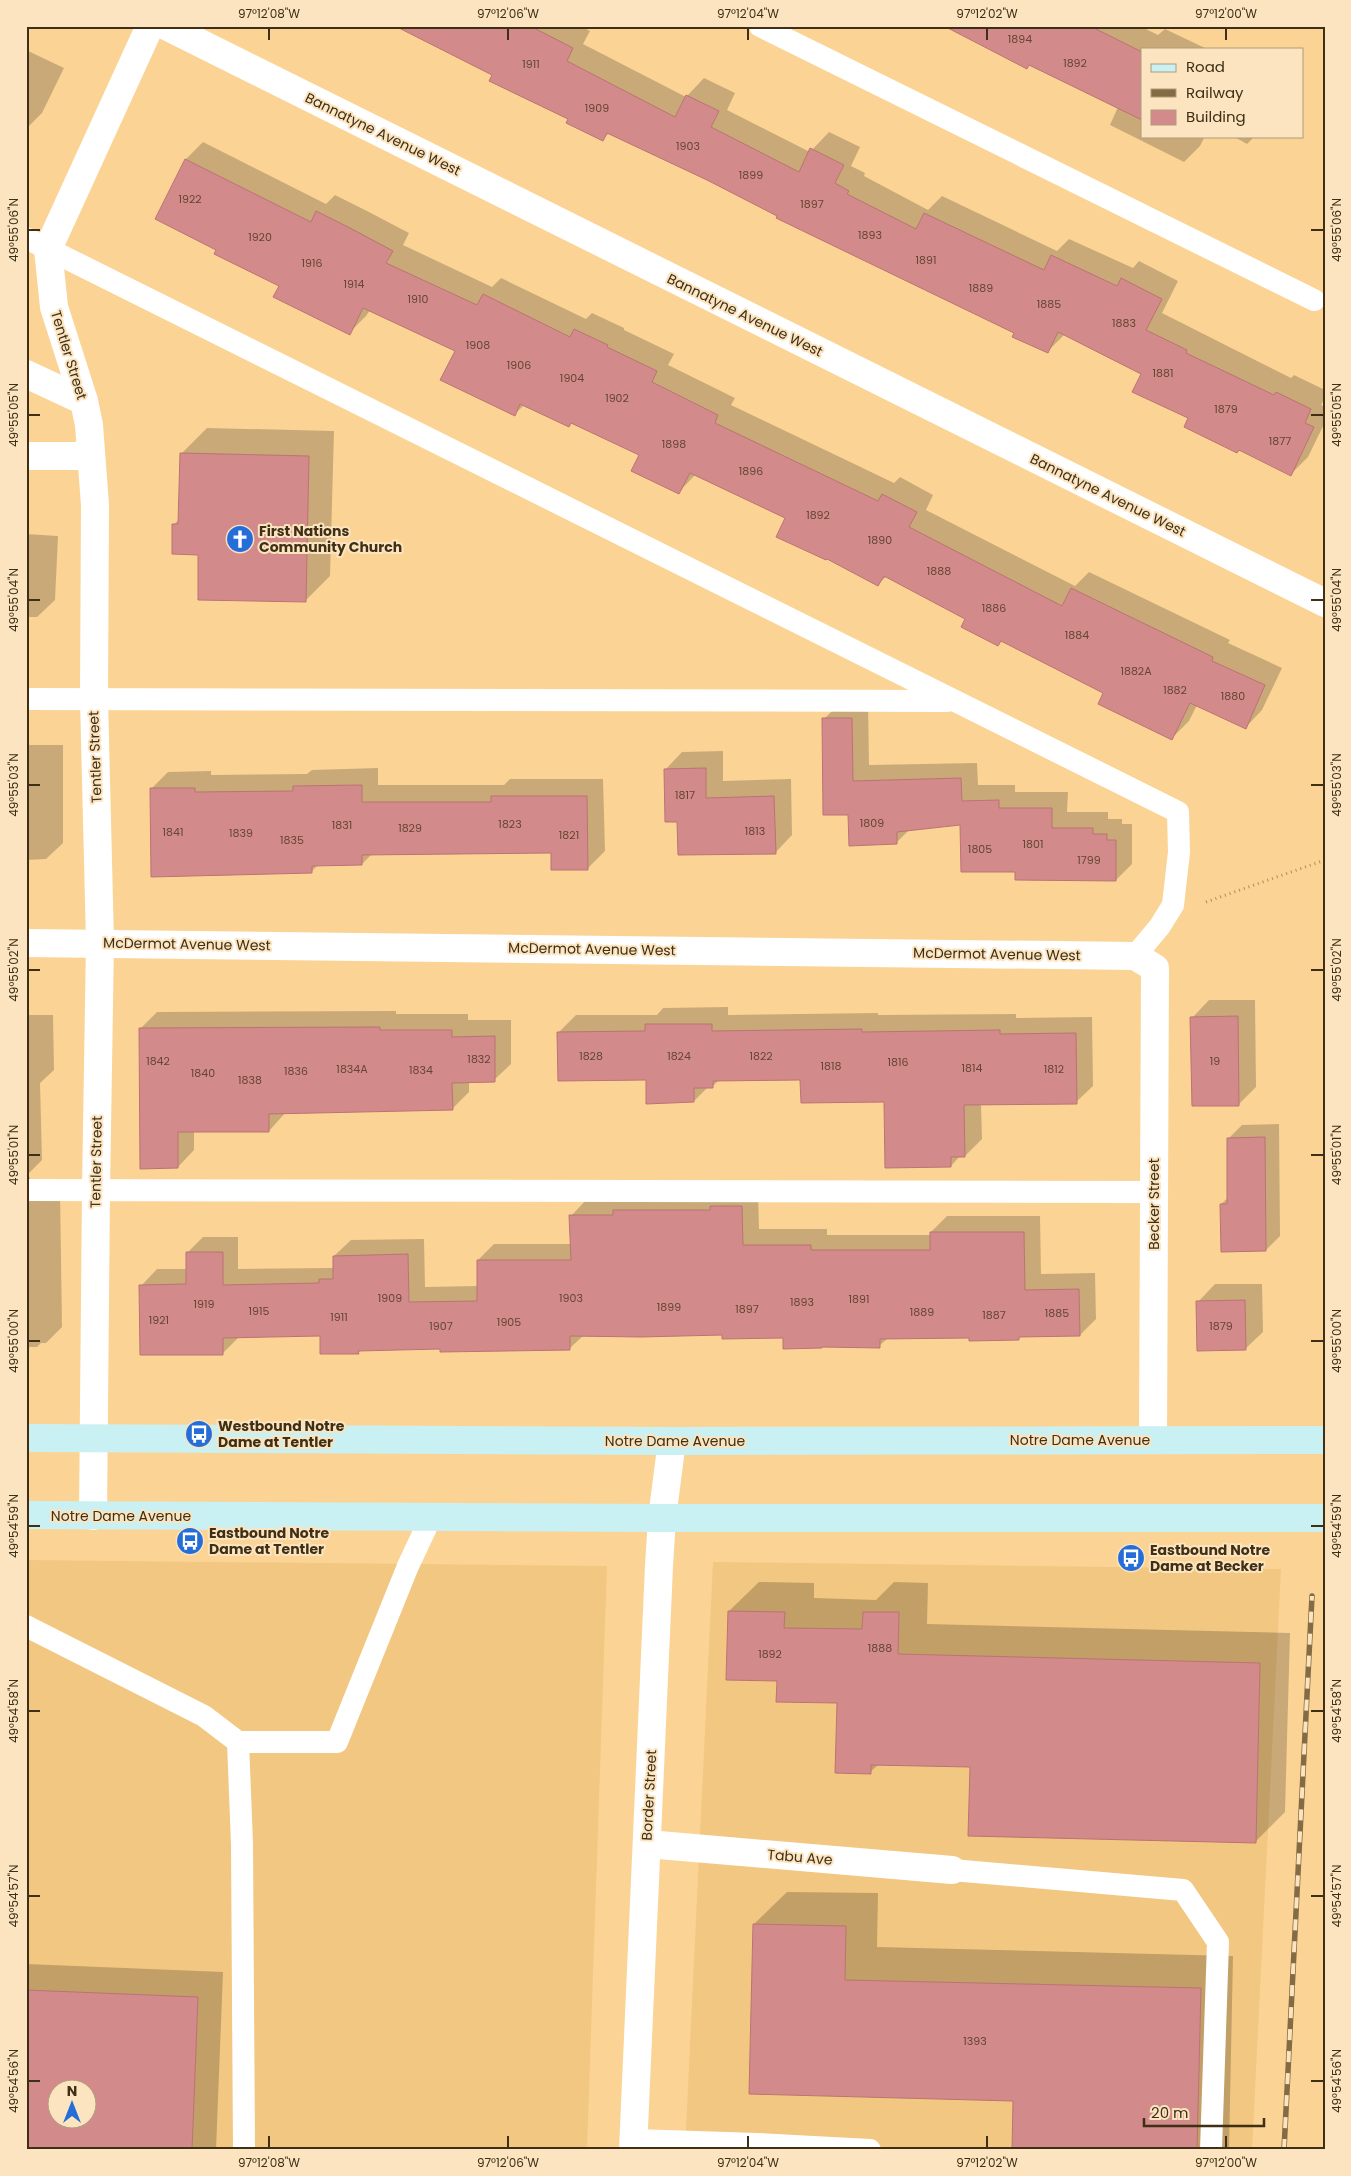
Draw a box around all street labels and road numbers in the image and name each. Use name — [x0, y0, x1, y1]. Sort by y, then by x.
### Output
street label: Bannatyne Avenue West — [302, 88, 464, 180]
street label: Bannatyne Avenue West — [664, 269, 826, 361]
street label: Tentler Street — [46, 308, 92, 402]
street label: Bannatyne Avenue West — [1027, 449, 1189, 541]
street label: Tentler Street — [83, 710, 107, 804]
street label: McDermot Avenue West — [103, 933, 271, 955]
street label: McDermot Avenue West — [508, 938, 676, 960]
street label: McDermot Avenue West — [913, 943, 1081, 965]
street label: Tentler Street — [85, 1116, 107, 1208]
street label: Becker Street — [1144, 1158, 1164, 1250]
street label: Notre Dame Avenue — [1010, 1430, 1150, 1450]
street label: Notre Dame Avenue — [605, 1431, 745, 1451]
street label: Notre Dame Avenue — [51, 1506, 191, 1526]
street label: Border Street — [637, 1749, 661, 1841]
street label: Tabu Ave — [767, 1844, 834, 1870]

